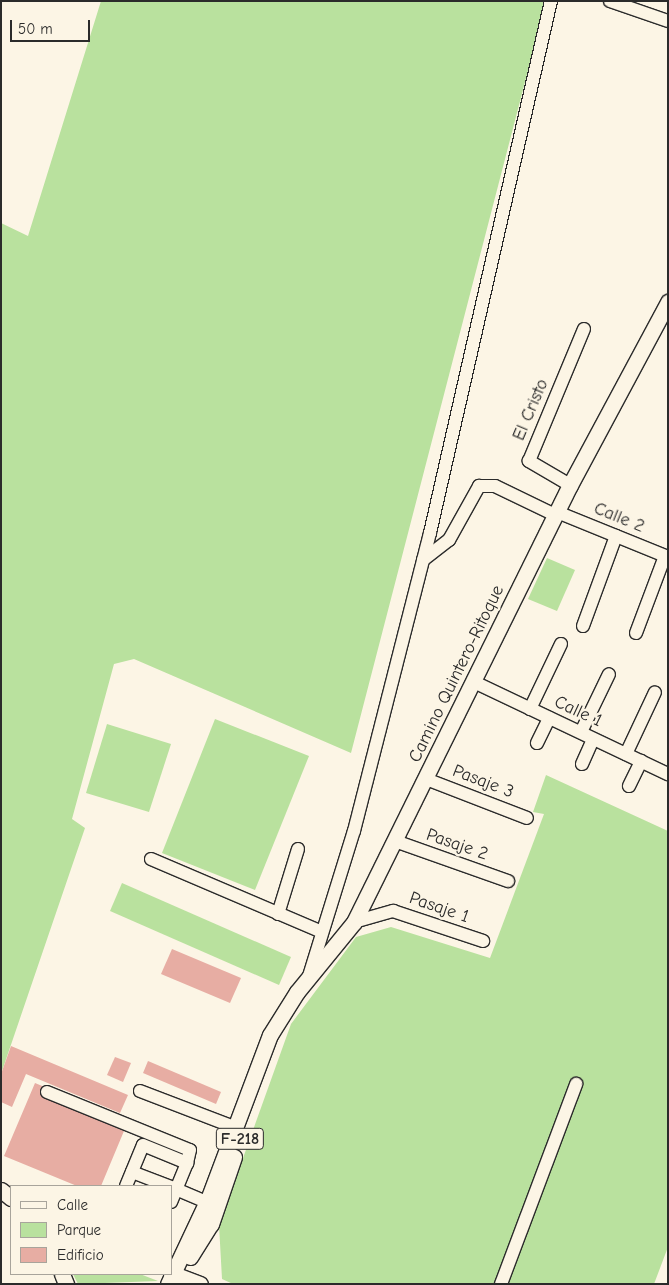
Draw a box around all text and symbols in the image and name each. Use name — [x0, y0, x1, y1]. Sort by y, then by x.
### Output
scale bar — [12, 10, 92, 42]
text: 50 m — [18, 20, 53, 38]
street label: El Cristo — [508, 376, 554, 444]
street label: Calle 2 — [591, 498, 647, 538]
street label: Camino Quintero-Ritoque — [405, 582, 509, 766]
street label: Calle 1 — [551, 692, 605, 732]
street label: Pasaje 3 — [449, 760, 517, 804]
street label: Pasaje 2 — [423, 824, 491, 866]
street label: Pasaje 1 — [406, 888, 472, 928]
road number: F-218 — [215, 1126, 265, 1152]
legend — [10, 1185, 172, 1275]
text: Calle — [57, 1196, 88, 1214]
text: Parque — [57, 1221, 101, 1239]
text: Edificio — [57, 1246, 104, 1264]

